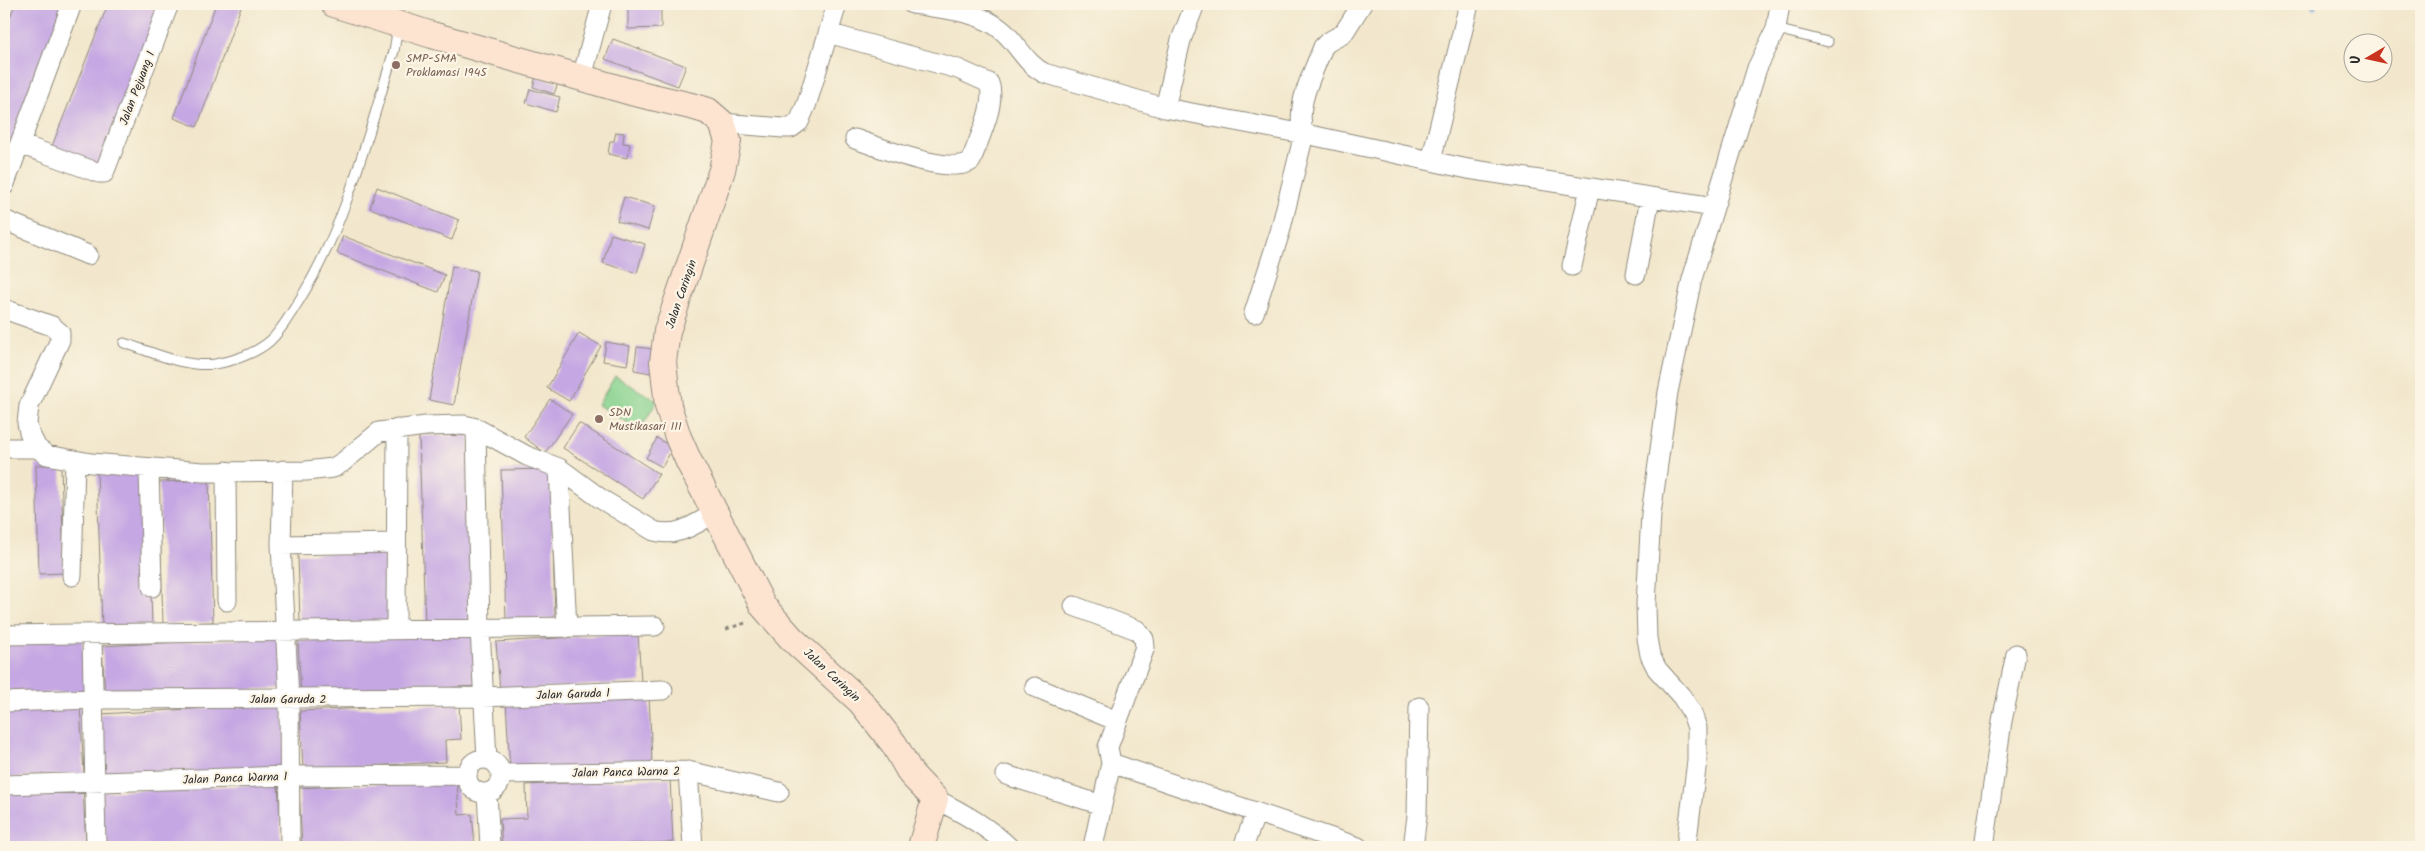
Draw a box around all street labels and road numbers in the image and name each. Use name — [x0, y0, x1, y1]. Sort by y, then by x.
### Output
street label: Jalan Pejuang I — [115, 48, 160, 128]
street label: Jalan Caringin — [661, 257, 702, 331]
street label: Jalan Caringin — [799, 644, 864, 707]
street label: Jalan Garuda 1 — [536, 684, 611, 705]
street label: Jalan Garuda 2 — [249, 690, 327, 709]
street label: Jalan Panca Warna 2 — [572, 762, 680, 783]
street label: Jalan Panca Warna 1 — [182, 767, 288, 790]

